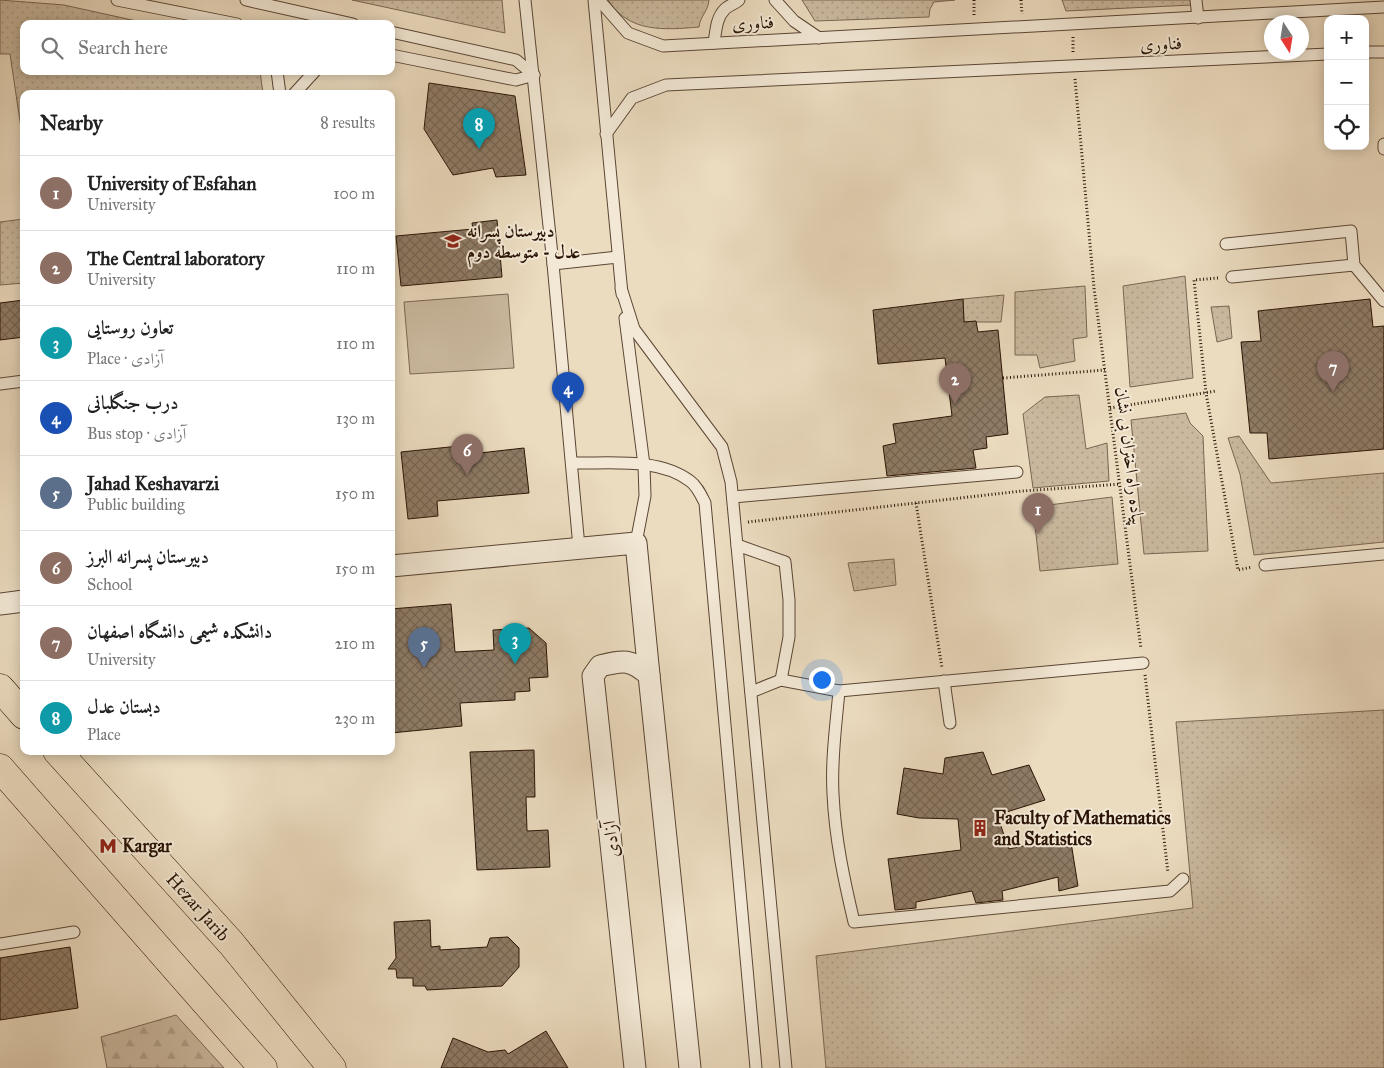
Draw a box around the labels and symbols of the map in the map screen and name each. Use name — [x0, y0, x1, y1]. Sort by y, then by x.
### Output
street label: فناوری — [731, 11, 775, 35]
north arrow — [1264, 15, 1309, 60]
street label: فناوری — [1139, 32, 1183, 56]
pin: 8 — [463, 108, 495, 149]
place label: دبیرستان پسرانه عدل - متوسطه دوم — [467, 220, 580, 268]
school or university icon: دبیرستان پسرانه عدل - متوسطه دوم — [443, 231, 463, 251]
pin: 7 — [1317, 351, 1349, 392]
pin: 2 — [939, 363, 971, 404]
pin: 4 — [552, 372, 584, 413]
street label: پیاده راه اختران بی نشان — [1108, 385, 1149, 527]
pin: 6 — [451, 434, 483, 475]
pin: 1 — [1022, 493, 1054, 534]
pin: 3 — [499, 623, 531, 664]
pin: 5 — [408, 627, 440, 668]
your location — [809, 667, 835, 693]
place label: Faculty of Mathematics and Statistics — [994, 807, 1171, 850]
street label: آزادی — [598, 817, 624, 858]
building icon: Faculty of Mathematics and Statistics — [970, 818, 990, 838]
place label: Kargar — [122, 835, 173, 858]
metro station icon: Kargar — [98, 836, 118, 856]
street label: Hezar Jarib — [161, 868, 235, 947]

